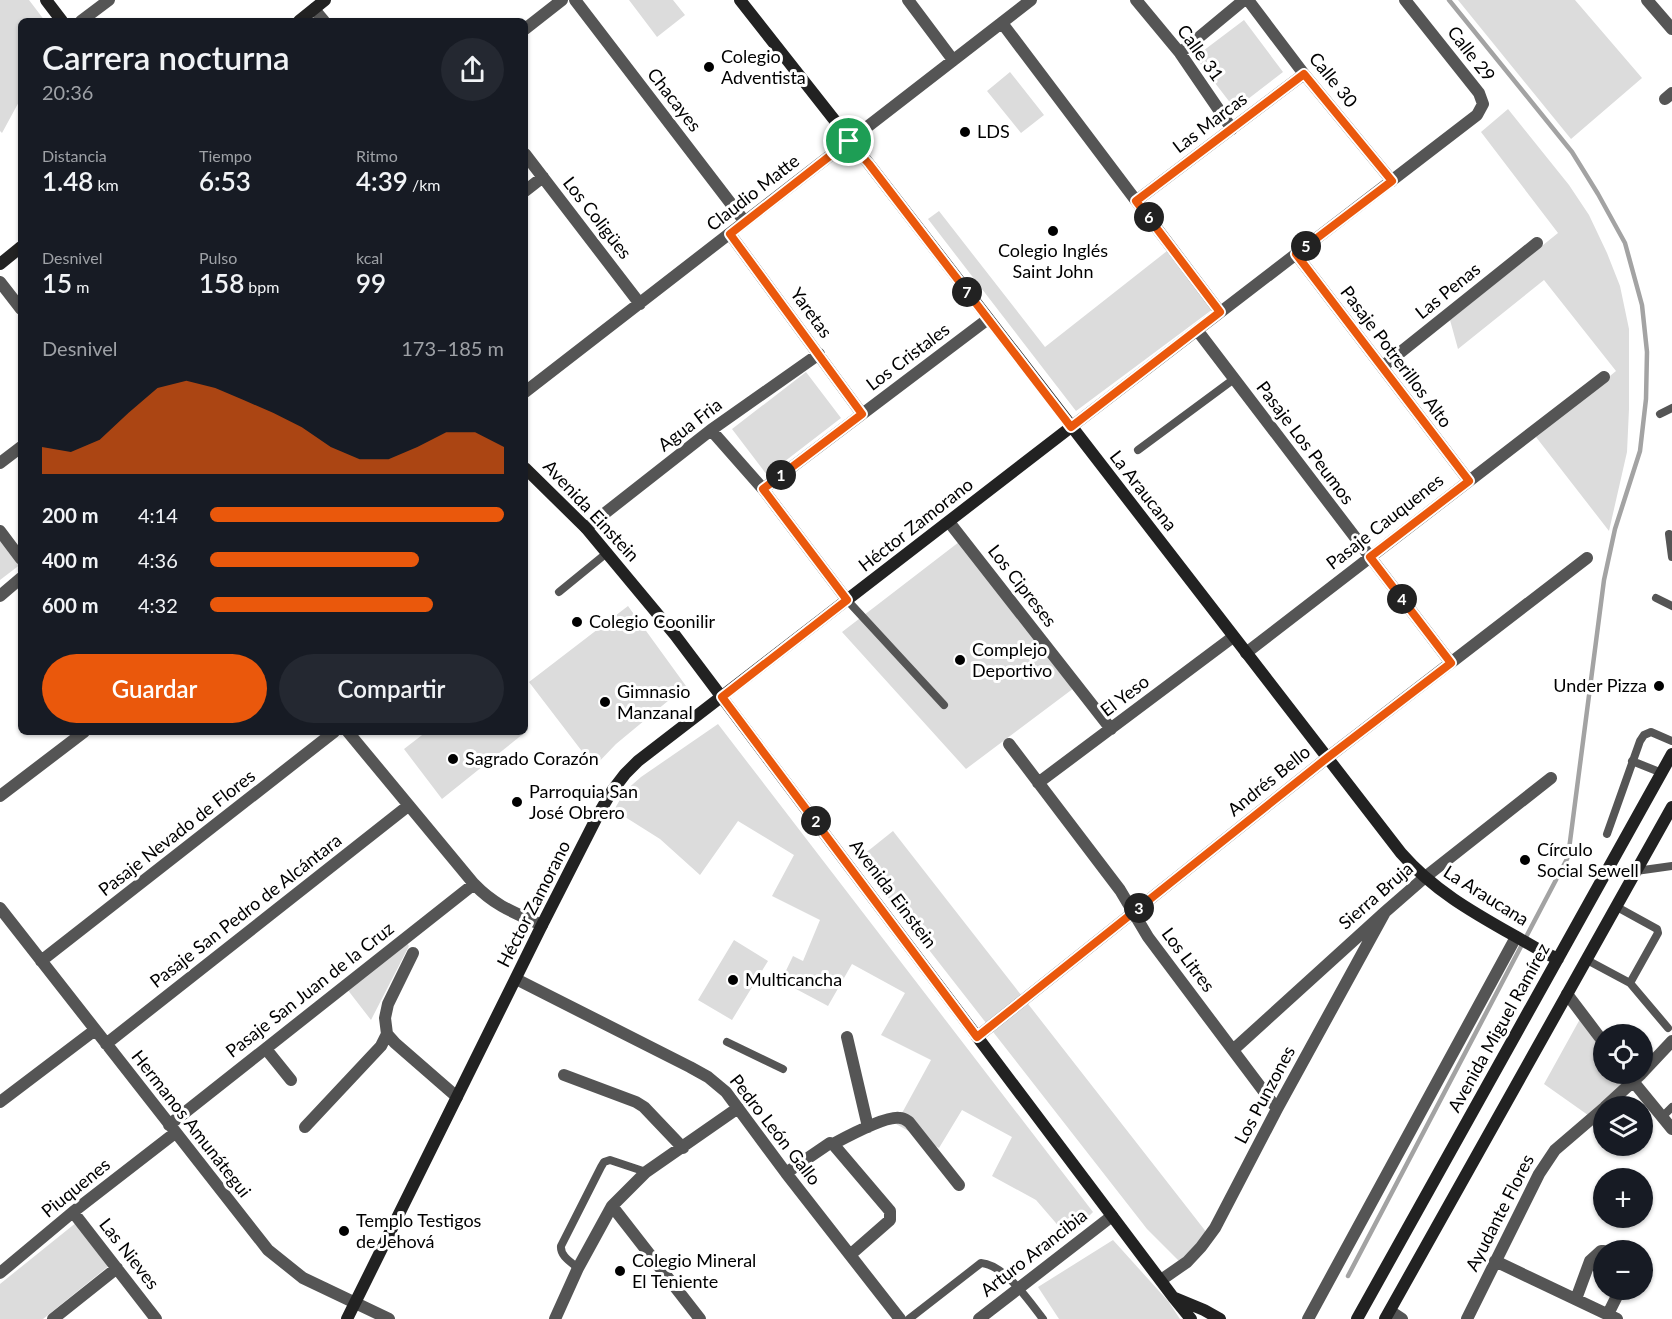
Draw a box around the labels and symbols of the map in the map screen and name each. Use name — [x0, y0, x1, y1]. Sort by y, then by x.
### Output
street label: Calle 31 — [1173, 20, 1229, 85]
street label: Calle 29 — [1443, 21, 1500, 86]
place label: Colegio Adventista — [721, 45, 806, 88]
street label: Calle 30 — [1305, 47, 1363, 111]
marker: Colegio Adventista — [702, 60, 716, 74]
street label: Chacayes — [643, 63, 707, 136]
street label: Las Marcas — [1168, 87, 1251, 157]
pin — [823, 115, 874, 166]
place label: LDS — [977, 120, 1010, 142]
marker: LDS — [958, 125, 972, 139]
street label: Claudio Matte — [702, 149, 803, 235]
street label: Los Coligües — [559, 172, 637, 263]
pin: 6 — [1134, 202, 1164, 232]
marker: Colegio Inglés Saint John — [1046, 224, 1060, 238]
pin: 5 — [1291, 231, 1321, 261]
place label: Colegio Inglés Saint John — [998, 239, 1108, 282]
street label: Las Penas — [1410, 257, 1484, 323]
pin: 7 — [952, 277, 982, 307]
street label: Pasaje Potrerillos Alto — [1336, 281, 1457, 432]
street label: Yaretas — [786, 283, 838, 342]
street label: Los Cristales — [861, 318, 954, 395]
street label: Pasaje Los Peumos — [1252, 376, 1359, 508]
street label: Agua Fria — [653, 393, 726, 455]
street label: La Araucana — [1105, 446, 1182, 535]
street label: Avenida Einstein — [539, 455, 644, 566]
pin: 1 — [766, 460, 796, 490]
street label: Pasaje Cauquenes — [1321, 469, 1448, 574]
street label: Héctor Zamorano — [854, 473, 977, 576]
street label: Los Cipreses — [984, 540, 1062, 631]
pin: 4 — [1387, 584, 1417, 614]
place label: Colegio Coonilir — [589, 610, 715, 632]
marker: Colegio Coonilir — [570, 615, 584, 629]
place label: Complejo Deportivo — [972, 638, 1052, 681]
marker: Complejo Deportivo — [953, 653, 967, 667]
street label: El Yeso — [1096, 670, 1153, 721]
place label: Under Pizza — [1553, 674, 1647, 696]
marker: Under Pizza — [1652, 679, 1666, 693]
place label: Gimnasio Manzanal — [617, 680, 693, 723]
marker: Gimnasio Manzanal — [598, 695, 612, 709]
street label: Andrés Bello — [1223, 740, 1314, 820]
place label: Sagrado Corazón — [465, 747, 599, 769]
marker: Sagrado Corazón — [446, 752, 460, 766]
street label: Pasaje Nevado de Flores — [94, 764, 259, 900]
place label: Parroquia San José Obrero — [529, 780, 638, 823]
marker: Parroquia San José Obrero — [510, 795, 524, 809]
pin: 2 — [801, 806, 831, 836]
street label: Pasaje San Pedro de Alcántara — [145, 829, 346, 992]
street label: Avenida Einstein — [846, 835, 942, 952]
street label: Héctor Zamorano — [492, 836, 575, 971]
place label: Círculo Social Sewell — [1537, 838, 1639, 881]
marker: Círculo Social Sewell — [1518, 853, 1532, 867]
street label: Sierra Bruja — [1334, 857, 1417, 934]
street label: La Araucana — [1440, 860, 1533, 930]
pin: 3 — [1124, 893, 1154, 923]
street label: Pasaje San Juan de la Cruz — [221, 917, 398, 1062]
street label: Los Litres — [1158, 923, 1220, 996]
street label: Avenida Miguel Ramírez — [1443, 939, 1554, 1116]
place label: Multicancha — [745, 968, 842, 990]
marker: Multicancha — [726, 973, 740, 987]
street label: Los Punzones — [1229, 1042, 1299, 1147]
street label: Hermanos Amunátegui — [127, 1045, 256, 1201]
street label: Pedro León Gallo — [726, 1070, 826, 1189]
street label: Ayudante Flores — [1460, 1150, 1538, 1275]
street label: Piuquenes — [37, 1153, 114, 1222]
street label: Arturo Arancibia — [976, 1204, 1091, 1301]
place label: Templo Testigos de Jehová — [356, 1209, 482, 1252]
street label: Las Nieves — [95, 1213, 164, 1293]
marker: Templo Testigos de Jehová — [337, 1224, 351, 1238]
place label: Colegio Mineral El Teniente — [632, 1249, 756, 1292]
marker: Colegio Mineral El Teniente — [613, 1264, 627, 1278]

